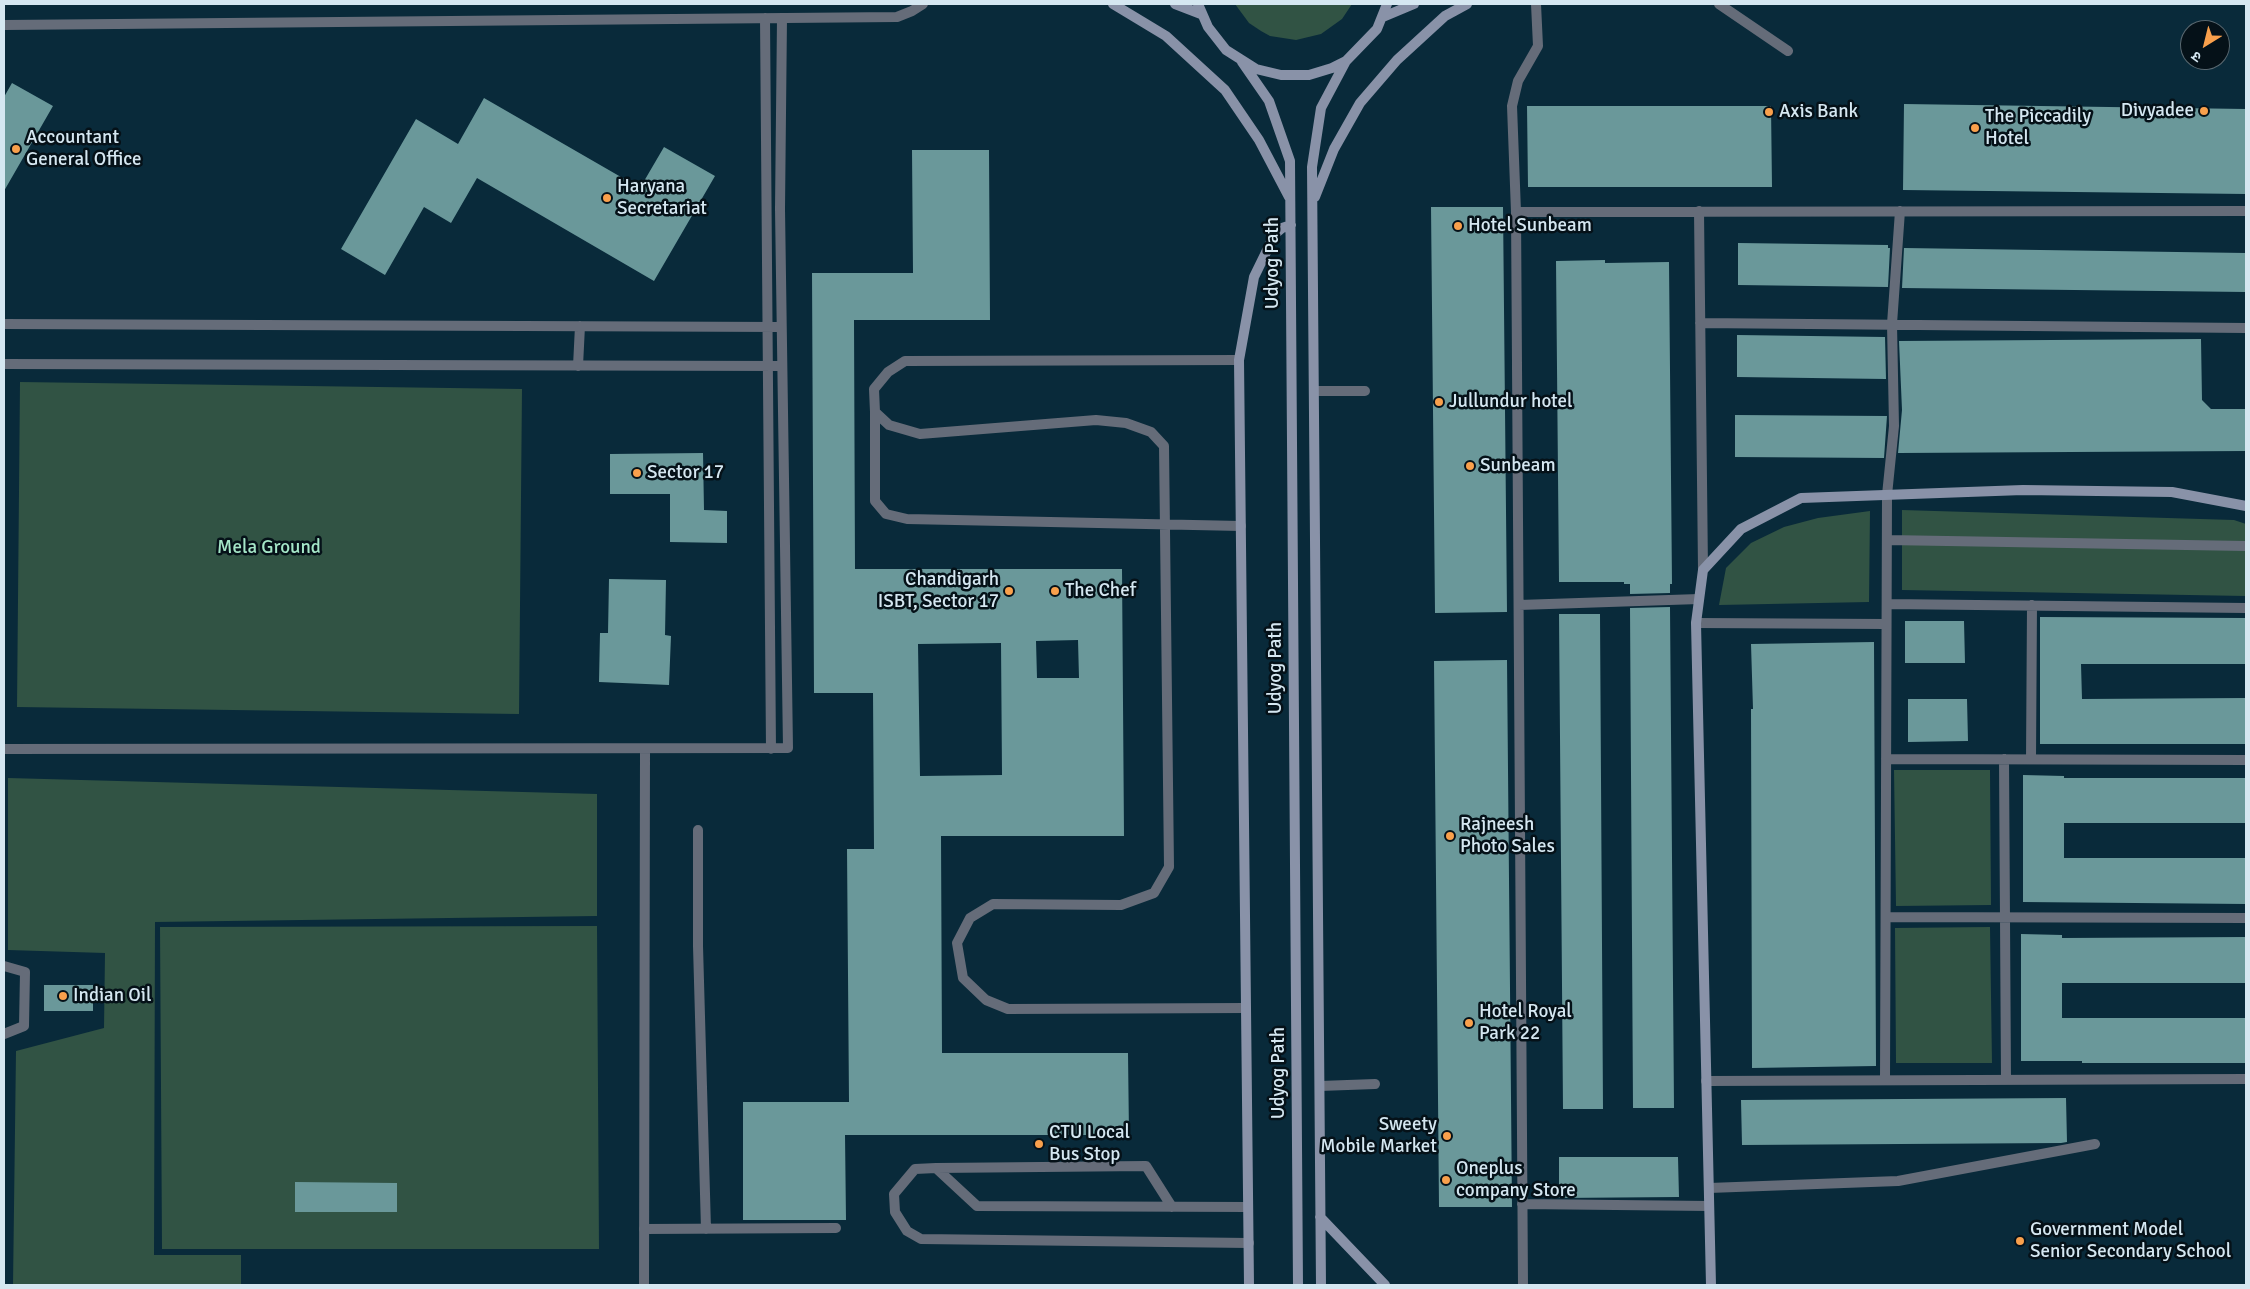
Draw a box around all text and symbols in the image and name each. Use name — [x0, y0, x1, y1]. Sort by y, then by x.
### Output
north arrow — [2180, 20, 2230, 70]
text: उ — [2188, 47, 2205, 66]
place label: Divyadee — [2121, 100, 2194, 122]
place label: Axis Bank — [1779, 101, 1858, 123]
marker: Divyadee — [2198, 105, 2210, 117]
marker: Axis Bank — [1763, 106, 1775, 118]
place label: The Piccadily Hotel — [1985, 106, 2091, 150]
marker: The Piccadily Hotel — [1969, 122, 1981, 134]
place label: Accountant General Office — [26, 127, 142, 171]
marker: Accountant General Office — [10, 143, 22, 155]
place label: Haryana Secretariat — [617, 176, 707, 220]
marker: Haryana Secretariat — [601, 192, 613, 204]
place label: Hotel Sunbeam — [1468, 215, 1592, 237]
street label: Udyog Path — [1262, 217, 1284, 309]
marker: Hotel Sunbeam — [1452, 220, 1464, 232]
place label: Jullundur hotel — [1449, 391, 1573, 413]
marker: Jullundur hotel — [1433, 396, 1445, 408]
place label: Sunbeam — [1480, 455, 1556, 477]
marker: Sunbeam — [1464, 460, 1476, 472]
place label: Sector 17 — [647, 462, 724, 484]
marker: Sector 17 — [631, 467, 643, 479]
park label: Mela Ground — [217, 537, 321, 559]
place label: Chandigarh ISBT, Sector 17 — [878, 569, 999, 613]
place label: The Chef — [1065, 580, 1136, 602]
marker: Chandigarh ISBT, Sector 17 — [1003, 585, 1015, 597]
marker: The Chef — [1049, 585, 1061, 597]
street label: Udyog Path — [1265, 622, 1287, 714]
place label: Rajneesh Photo Sales — [1460, 814, 1555, 858]
marker: Rajneesh Photo Sales — [1444, 830, 1456, 842]
place label: Indian Oil — [73, 985, 152, 1007]
marker: Indian Oil — [57, 990, 69, 1002]
place label: Hotel Royal Park 22 — [1479, 1001, 1572, 1045]
marker: Hotel Royal Park 22 — [1463, 1017, 1475, 1029]
street label: Udyog Path — [1268, 1027, 1290, 1119]
place label: Sweety Mobile Market — [1320, 1114, 1437, 1158]
place label: CTU Local Bus Stop — [1049, 1122, 1130, 1166]
marker: Sweety Mobile Market — [1441, 1130, 1453, 1142]
marker: CTU Local Bus Stop — [1033, 1138, 1045, 1150]
place label: Oneplus company Store — [1456, 1158, 1576, 1202]
marker: Oneplus company Store — [1440, 1174, 1452, 1186]
place label: Government Model Senior Secondary School — [2030, 1219, 2231, 1263]
marker: Government Model Senior Secondary School — [2014, 1235, 2026, 1247]

